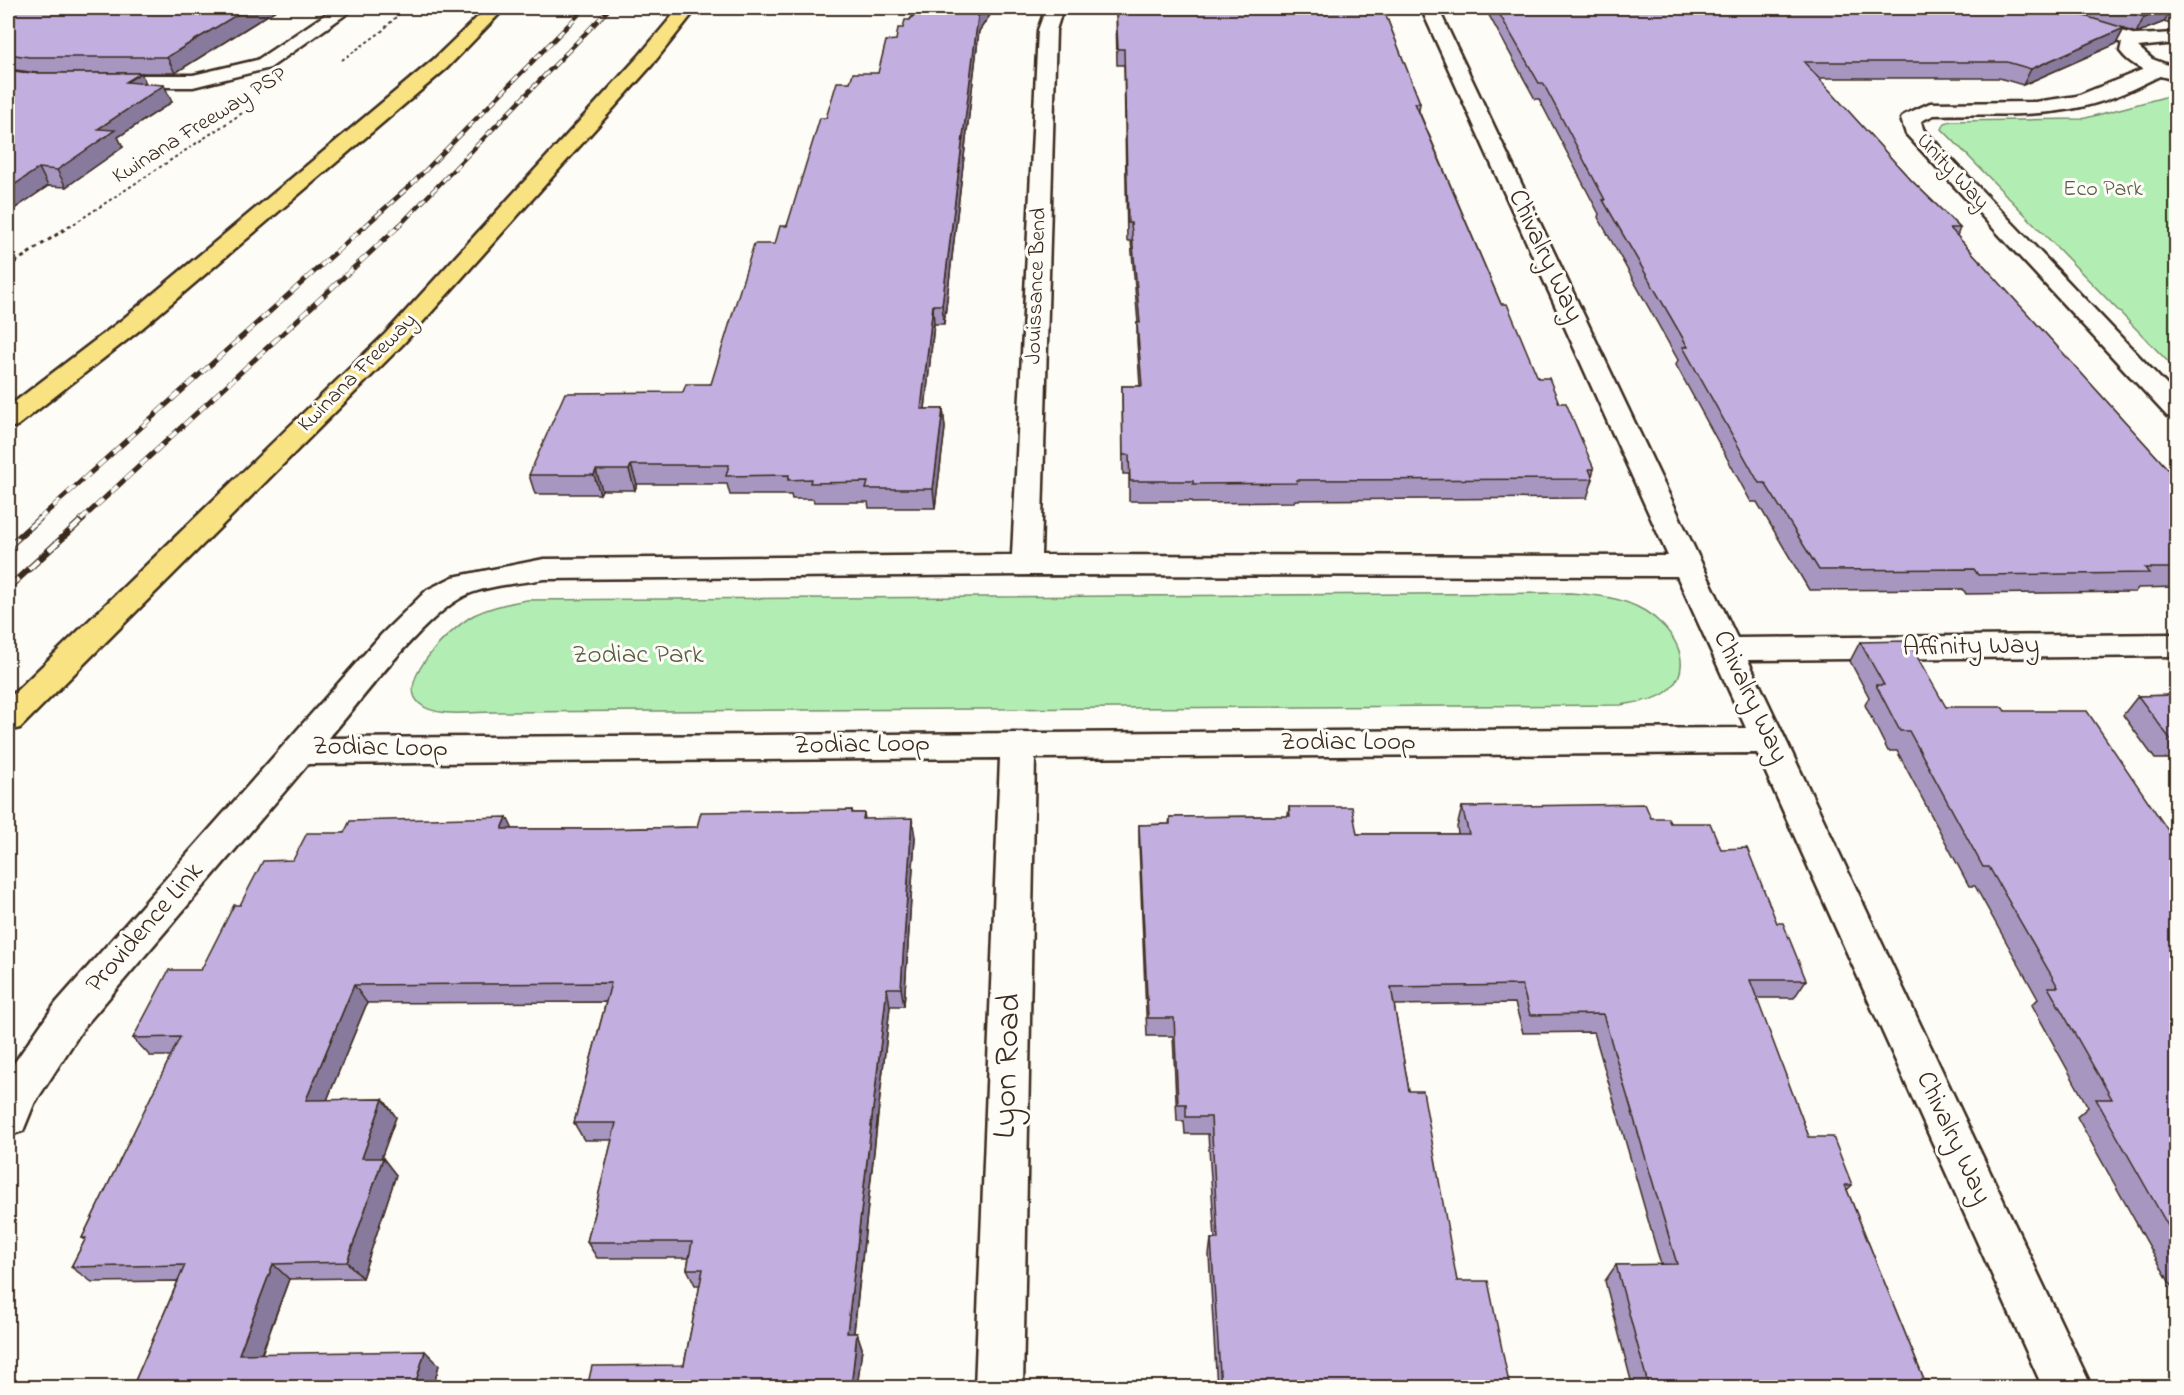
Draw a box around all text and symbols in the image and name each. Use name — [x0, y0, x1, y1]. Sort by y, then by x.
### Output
street label: Kwinana Freeway PSP — [107, 59, 294, 193]
street label: Unity Way — [1907, 126, 1996, 218]
park label: Eco Park — [2063, 174, 2143, 206]
street label: Chivalry Way — [1497, 183, 1593, 329]
street label: Jouissance Bend — [1018, 207, 1056, 365]
street label: Kwinana Freeway — [291, 306, 426, 441]
street label: Chivalry Way — [1702, 624, 1798, 770]
street label: Affinity Way — [1902, 626, 2040, 668]
park label: Zodiac Park — [572, 636, 704, 675]
street label: Zodiac Loop — [1280, 723, 1416, 762]
street label: Zodiac Loop — [794, 724, 930, 766]
street label: Zodiac Loop — [312, 727, 448, 769]
street label: Providence Link — [77, 854, 213, 1002]
street label: Lyon Road — [981, 993, 1035, 1139]
street label: Chivalry Way — [1905, 1065, 2001, 1211]

